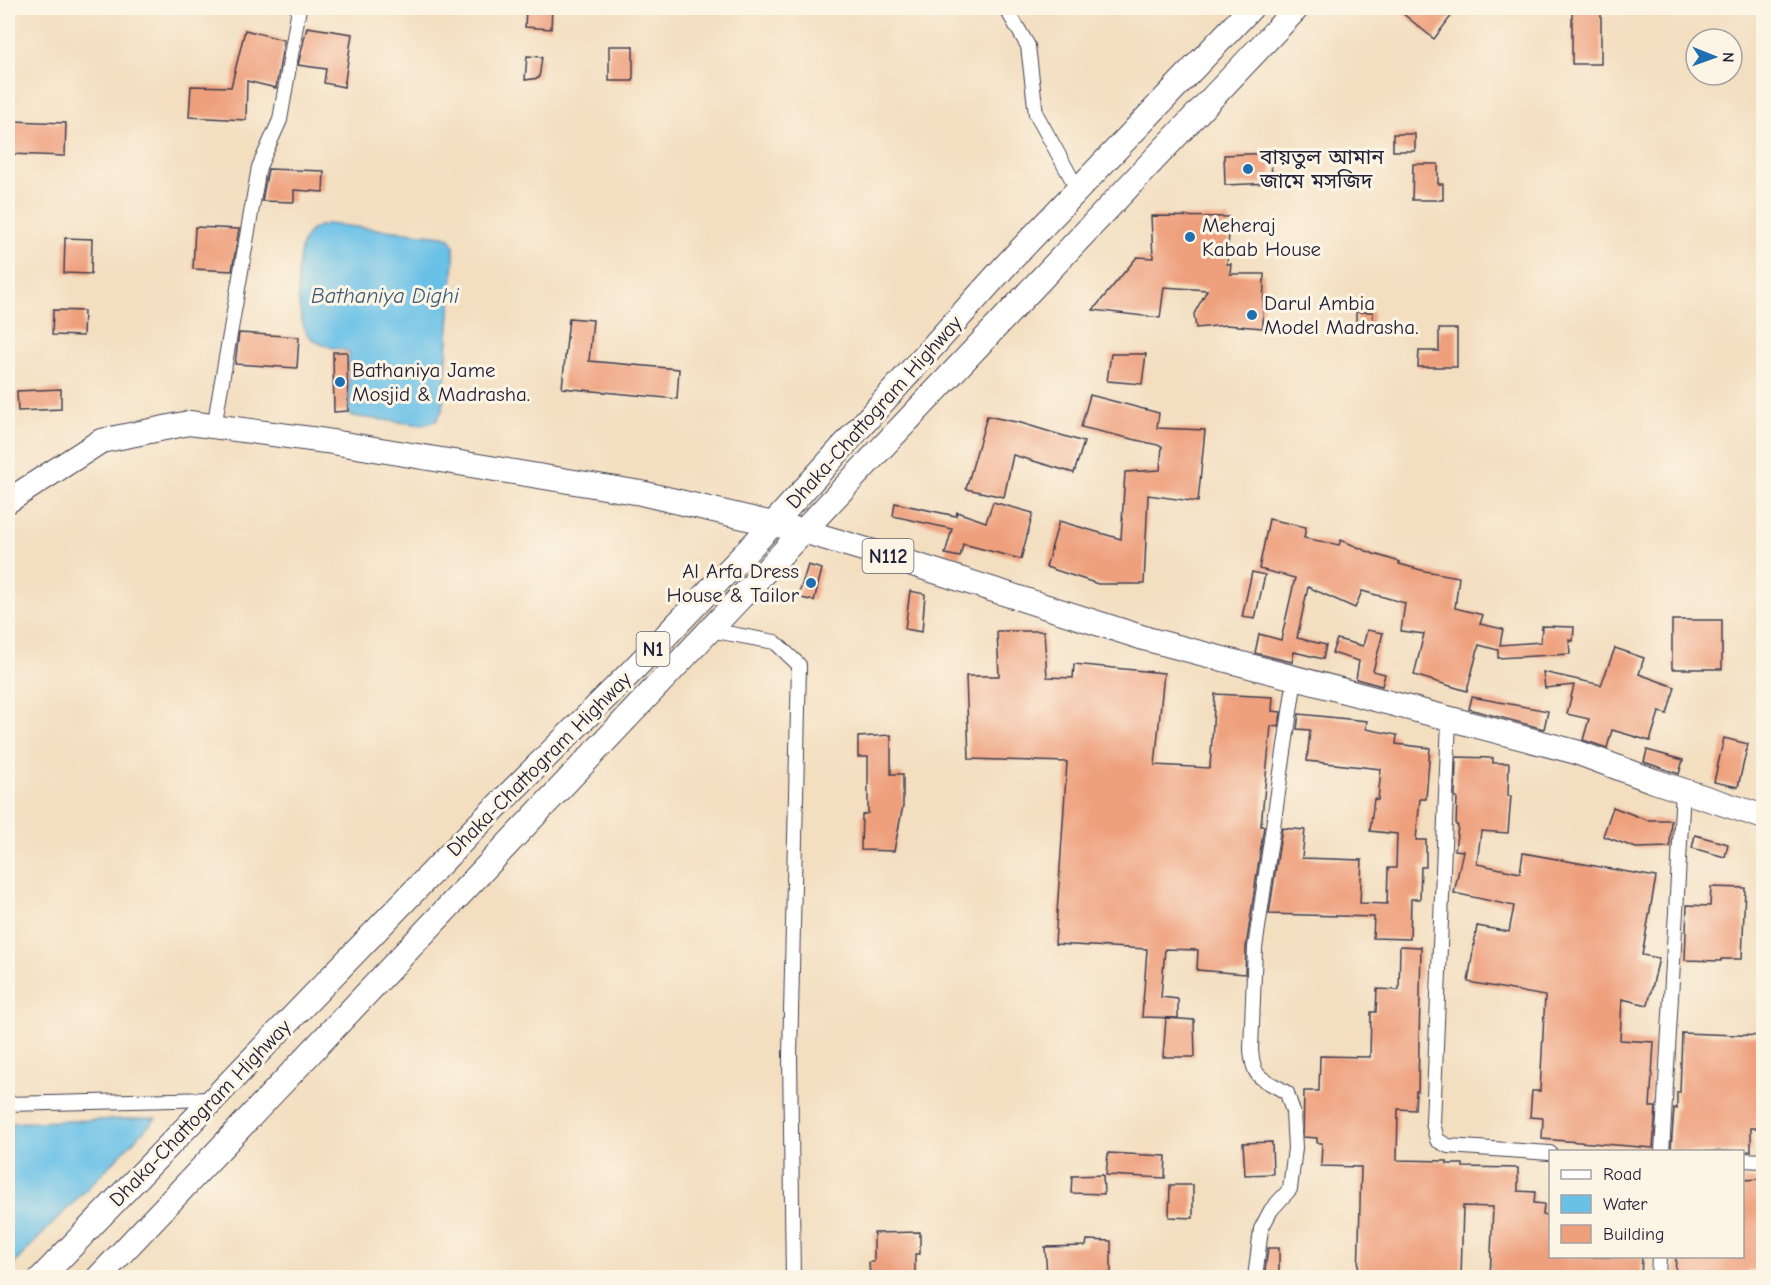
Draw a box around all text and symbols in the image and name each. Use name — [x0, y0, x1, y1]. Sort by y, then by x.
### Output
north arrow — [1684, 27, 1744, 87]
text: N — [1719, 52, 1737, 63]
place label: বায়তুল আমান জামে মসজিদ — [1259, 145, 1384, 193]
marker: বায়তুল আমান জামে মসজিদ — [1241, 162, 1255, 176]
place label: Meheraj Kabab House — [1202, 213, 1321, 261]
marker: Meheraj Kabab House — [1183, 230, 1197, 244]
water label: Bathaniya Dighi — [311, 283, 460, 309]
place label: Darul Ambia Model Madrasha. — [1264, 291, 1418, 339]
marker: Darul Ambia Model Madrasha. — [1245, 308, 1259, 322]
street label: Dhaka-Chattogram Highway — [781, 310, 967, 513]
place label: Bathaniya Jame Mosjid & Madrasha. — [352, 358, 530, 406]
marker: Bathaniya Jame Mosjid & Madrasha. — [333, 375, 347, 389]
road number: N112 — [862, 539, 914, 573]
place label: Al Arfa Dress House & Tailor — [667, 559, 800, 607]
marker: Al Arfa Dress House & Tailor — [804, 576, 818, 590]
road number: N1 — [636, 632, 670, 666]
street label: Dhaka-Chattogram Highway — [442, 666, 637, 861]
street label: Dhaka-Chattogram Highway — [104, 1014, 296, 1212]
legend — [1549, 1150, 1744, 1258]
text: Road — [1603, 1164, 1642, 1185]
text: Water — [1603, 1194, 1648, 1215]
text: Building — [1603, 1224, 1665, 1245]

